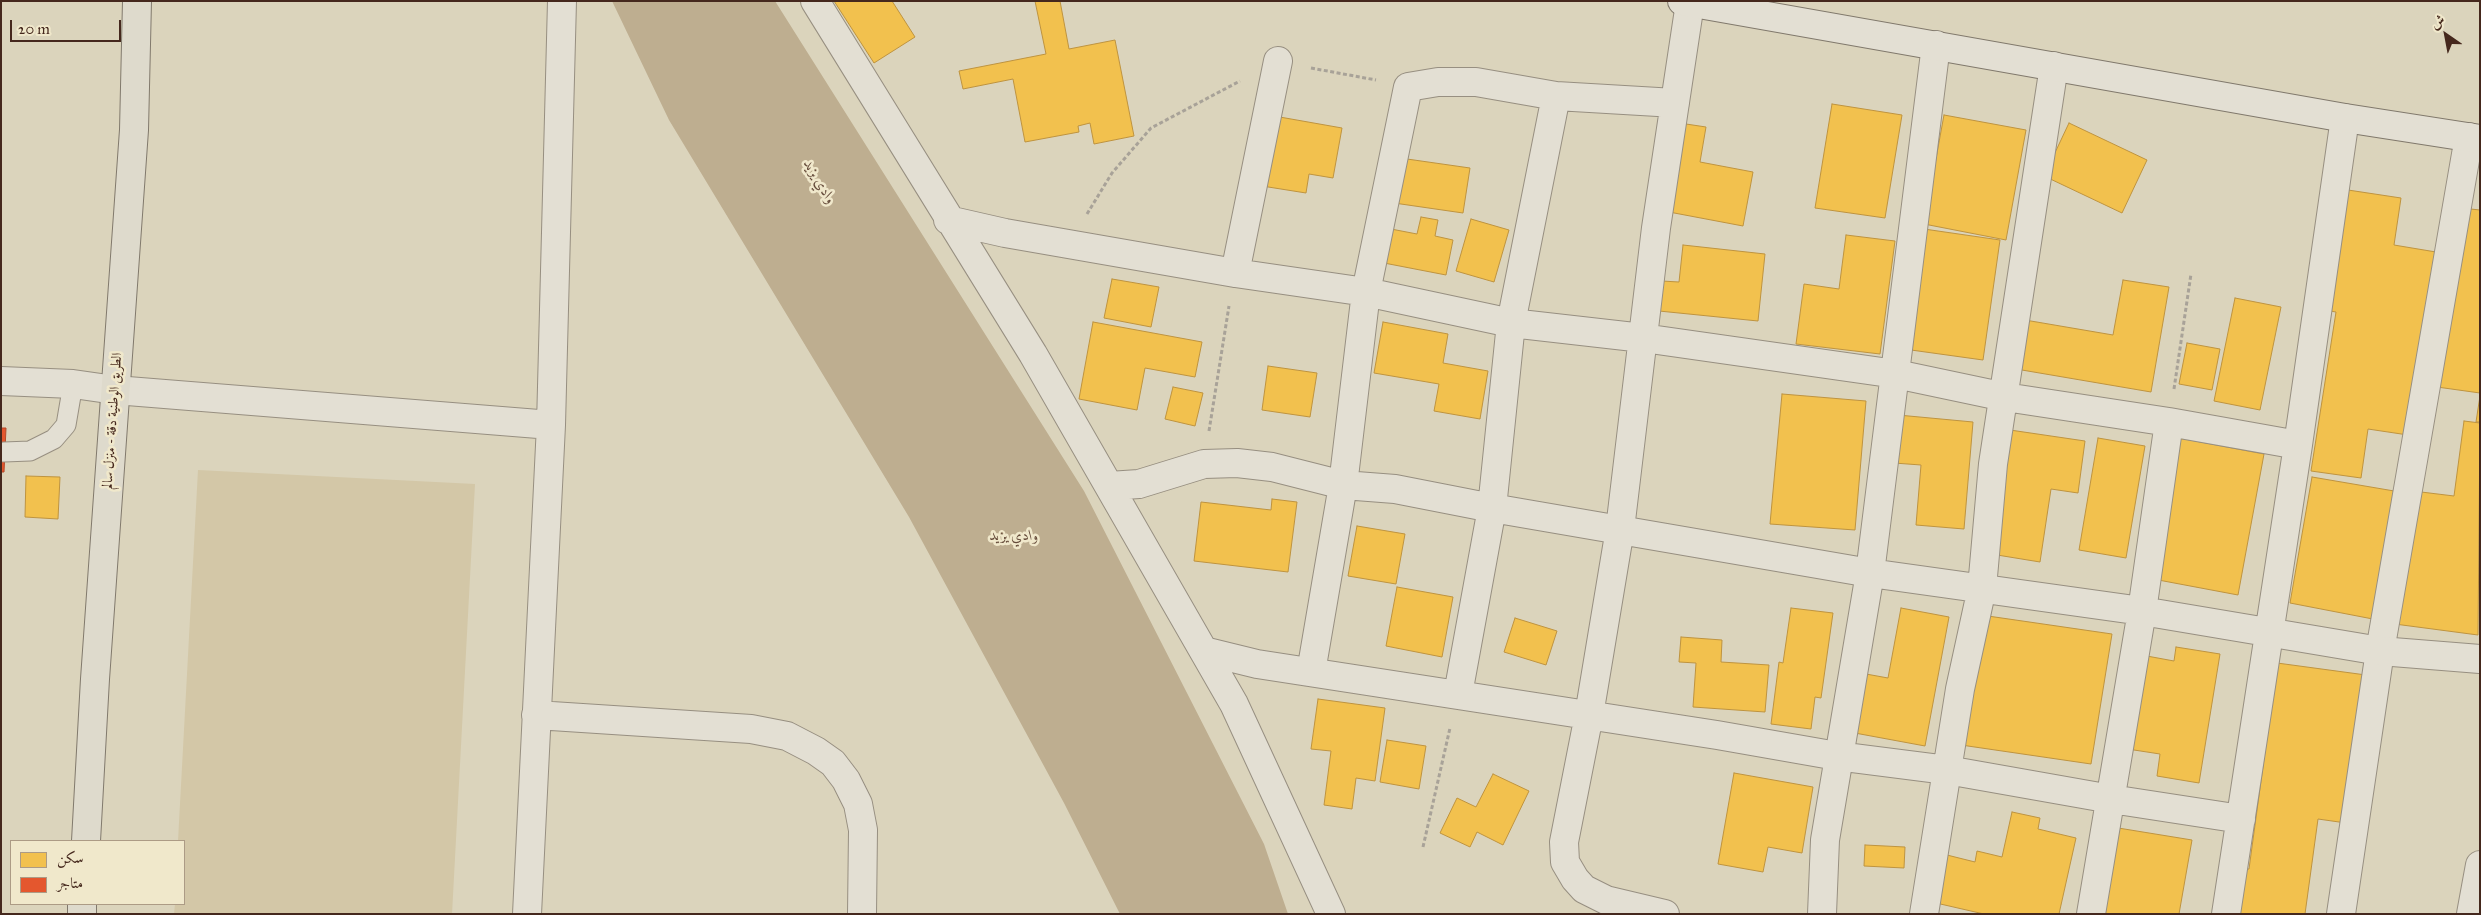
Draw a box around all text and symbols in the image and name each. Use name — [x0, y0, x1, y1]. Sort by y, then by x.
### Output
scale bar — [12, 10, 124, 42]
north arrow — [2421, 10, 2471, 60]
text: ش — [2427, 11, 2448, 33]
text: 20 m — [18, 20, 50, 38]
water label: وادي يزيد — [799, 156, 839, 208]
street label: الطريق الوطنية دقة - منزل سالم — [100, 352, 126, 490]
water label: وادي يزيد — [990, 527, 1038, 545]
legend — [10, 840, 185, 905]
text: سكن — [57, 849, 84, 867]
text: متاجر — [57, 874, 83, 892]

